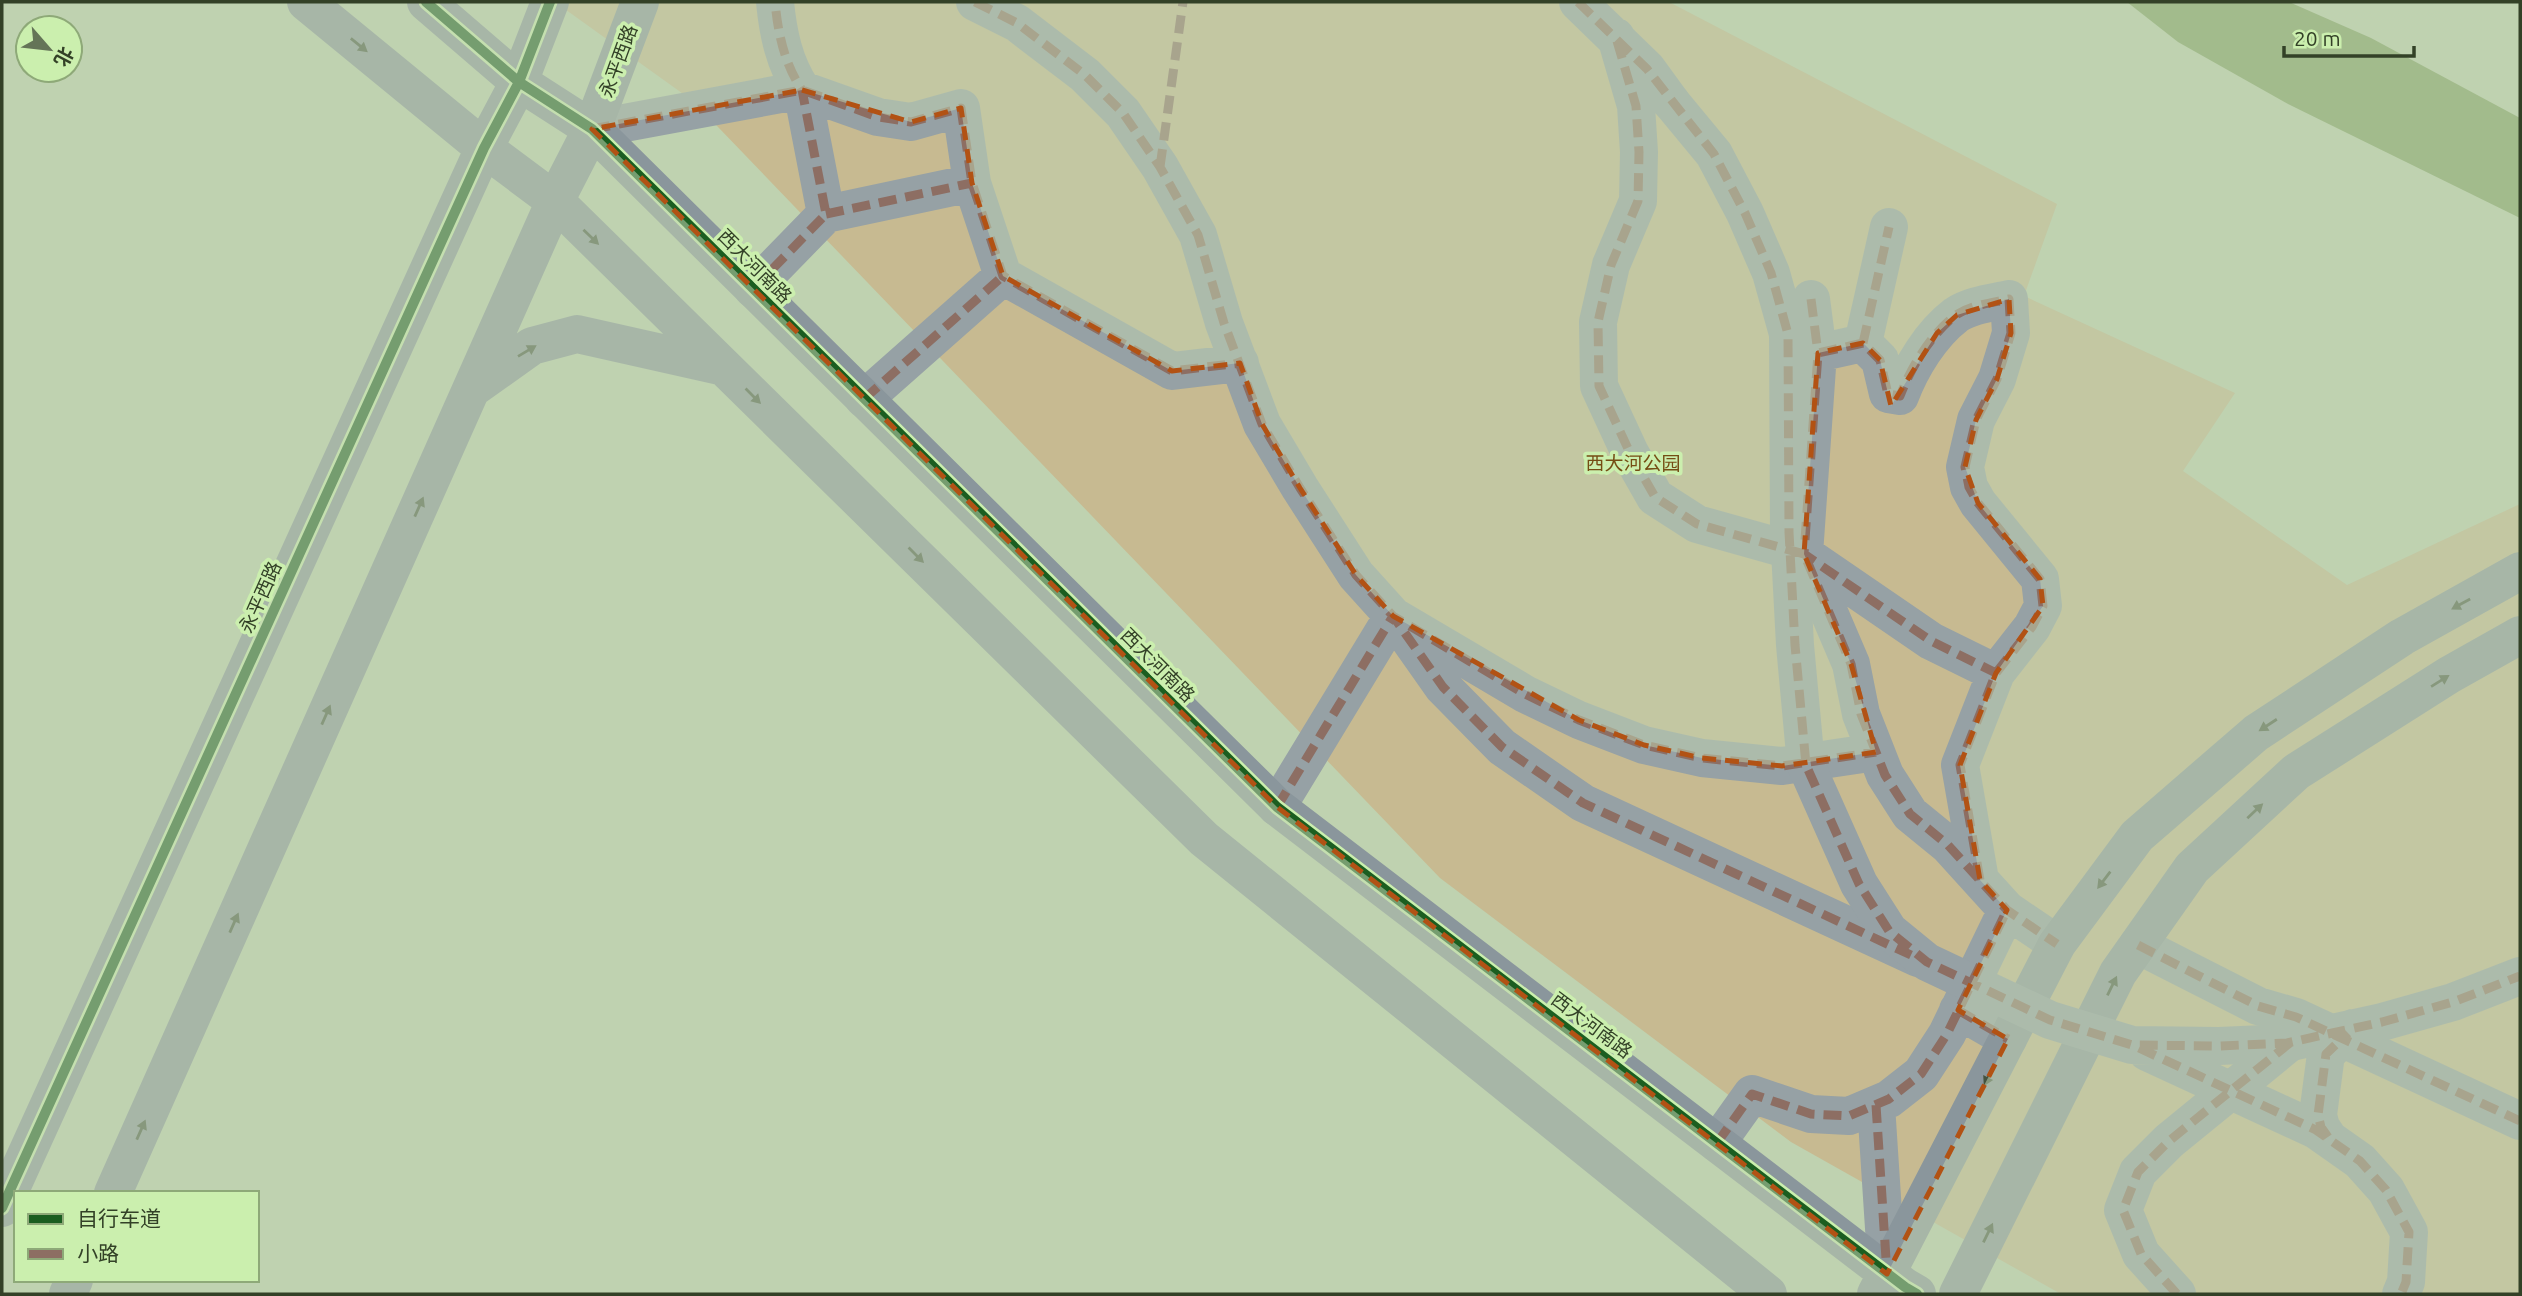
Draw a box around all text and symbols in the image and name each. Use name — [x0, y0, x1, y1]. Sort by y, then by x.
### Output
north arrow — [14, 14, 84, 84]
scale bar — [2284, 14, 2414, 58]
street label: 永平西路 — [595, 22, 641, 100]
text: 20 m — [2294, 26, 2341, 50]
one-way arrow — [351, 37, 368, 52]
text: 北 — [50, 43, 78, 71]
street label: 西大河南路 — [714, 225, 796, 307]
one-way arrow — [582, 228, 599, 244]
one-way arrow — [518, 344, 537, 357]
one-way arrow — [745, 387, 762, 404]
park label: 西大河公园 — [1585, 452, 1681, 474]
one-way arrow — [413, 497, 425, 517]
one-way arrow — [907, 547, 924, 564]
street label: 永平西路 — [234, 558, 286, 636]
one-way arrow — [2451, 598, 2470, 610]
street label: 西大河南路 — [1117, 624, 1199, 706]
one-way arrow — [2431, 674, 2450, 687]
one-way arrow — [320, 705, 332, 725]
one-way arrow — [2258, 718, 2277, 731]
one-way arrow — [2246, 803, 2264, 819]
one-way arrow — [2096, 871, 2111, 889]
one-way arrow — [229, 912, 240, 933]
one-way arrow — [2106, 976, 2117, 996]
street label: 西大河南路 — [1547, 988, 1637, 1062]
one-way arrow — [1983, 1066, 1994, 1086]
one-way arrow — [136, 1120, 147, 1141]
legend — [14, 1191, 259, 1282]
text: 自行车道 — [77, 1206, 161, 1230]
one-way arrow — [1983, 1223, 1994, 1243]
text: 小路 — [77, 1241, 119, 1265]

